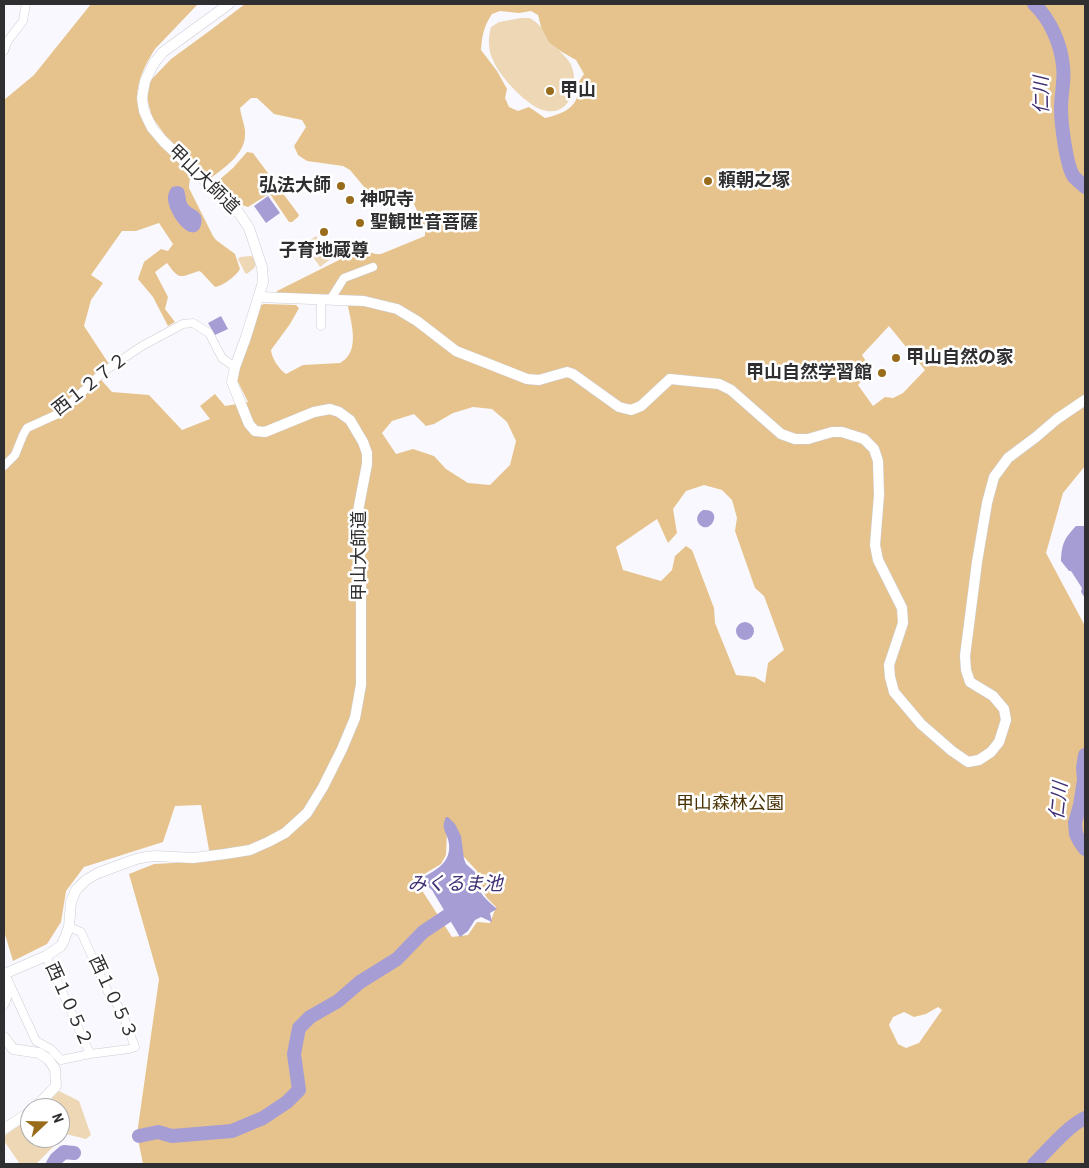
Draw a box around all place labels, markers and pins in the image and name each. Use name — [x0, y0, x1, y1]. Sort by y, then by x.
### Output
place label: 甲山 — [560, 80, 596, 102]
marker: 甲山 — [544, 85, 556, 97]
place label: 頼朝之塚 — [718, 170, 790, 192]
place label: 弘法大師 — [259, 175, 331, 197]
marker: 頼朝之塚 — [702, 175, 714, 187]
marker: 弘法大師 — [335, 180, 347, 192]
place label: 神呪寺 — [360, 189, 414, 211]
marker: 神呪寺 — [344, 194, 356, 206]
place label: 聖観世音菩薩 — [370, 212, 478, 234]
marker: 聖観世音菩薩 — [354, 217, 366, 229]
marker: 子育地蔵尊 — [318, 226, 330, 238]
place label: 子育地蔵尊 — [279, 240, 369, 262]
place label: 甲山自然の家 — [906, 347, 1014, 369]
marker: 甲山自然の家 — [890, 352, 902, 364]
place label: 甲山自然学習館 — [746, 362, 872, 384]
marker: 甲山自然学習館 — [876, 367, 888, 379]

